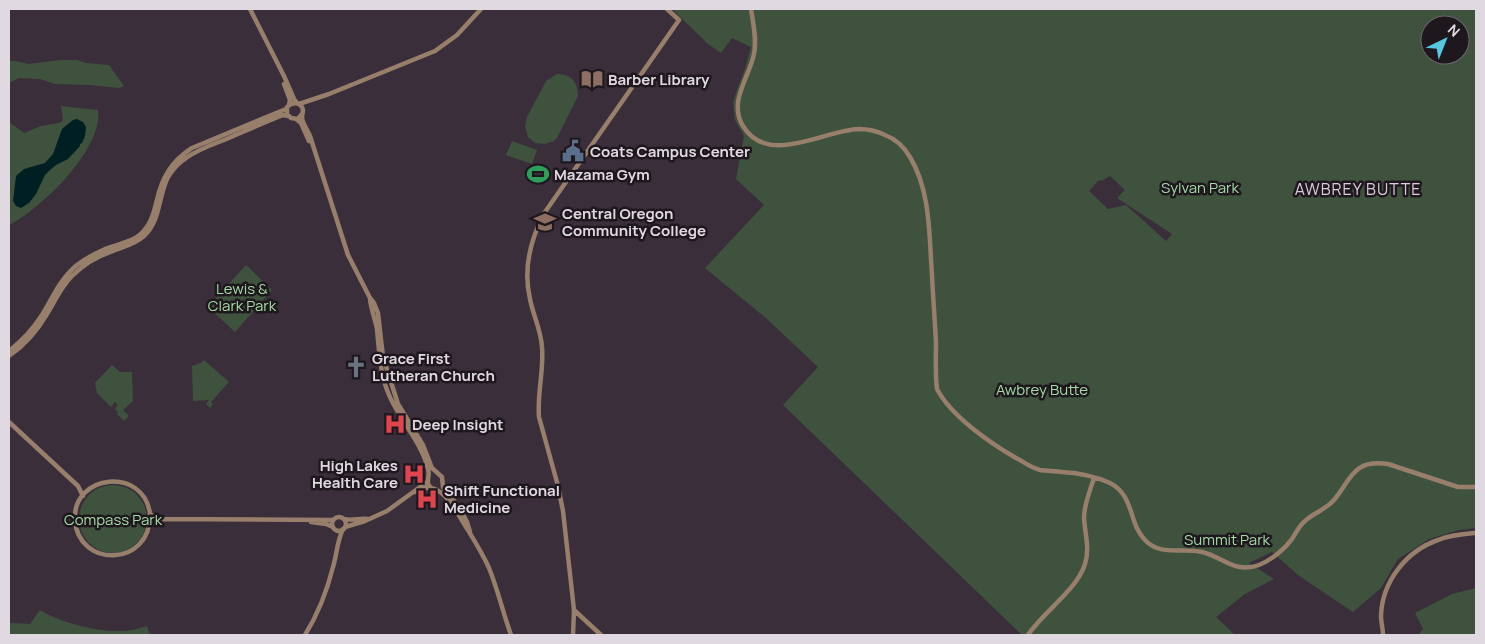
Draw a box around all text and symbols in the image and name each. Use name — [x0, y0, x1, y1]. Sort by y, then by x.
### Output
north arrow — [1420, 15, 1470, 65]
text: N — [1444, 20, 1464, 41]
library icon: Barber Library — [579, 66, 605, 92]
place label: Barber Library — [608, 69, 710, 90]
public building icon: Coats Campus Center — [560, 138, 586, 164]
place label: Coats Campus Center — [590, 141, 750, 162]
sports icon: Mazama Gym — [525, 161, 551, 187]
place label: Mazama Gym — [554, 164, 650, 185]
park label: Sylvan Park — [1161, 177, 1239, 198]
district label: AWBREY BUTTE — [1295, 178, 1421, 200]
place label: Central Oregon Community College — [562, 203, 706, 241]
school or university icon: Central Oregon Community College — [532, 209, 558, 235]
park label: Lewis & Clark Park — [208, 278, 277, 316]
place label: Grace First Lutheran Church — [372, 348, 495, 386]
church icon: Grace First Lutheran Church — [343, 354, 369, 380]
park label: Awbrey Butte — [996, 379, 1088, 400]
hospital icon: Deep Insight — [382, 411, 408, 437]
place label: Deep Insight — [412, 414, 504, 435]
place label: High Lakes Health Care — [312, 455, 398, 493]
hospital icon: High Lakes Health Care — [401, 461, 427, 487]
place label: Shift Functional Medicine — [444, 480, 560, 518]
hospital icon: Shift Functional Medicine — [414, 486, 440, 512]
park label: Compass Park — [64, 509, 163, 530]
park label: Summit Park — [1184, 529, 1271, 550]

